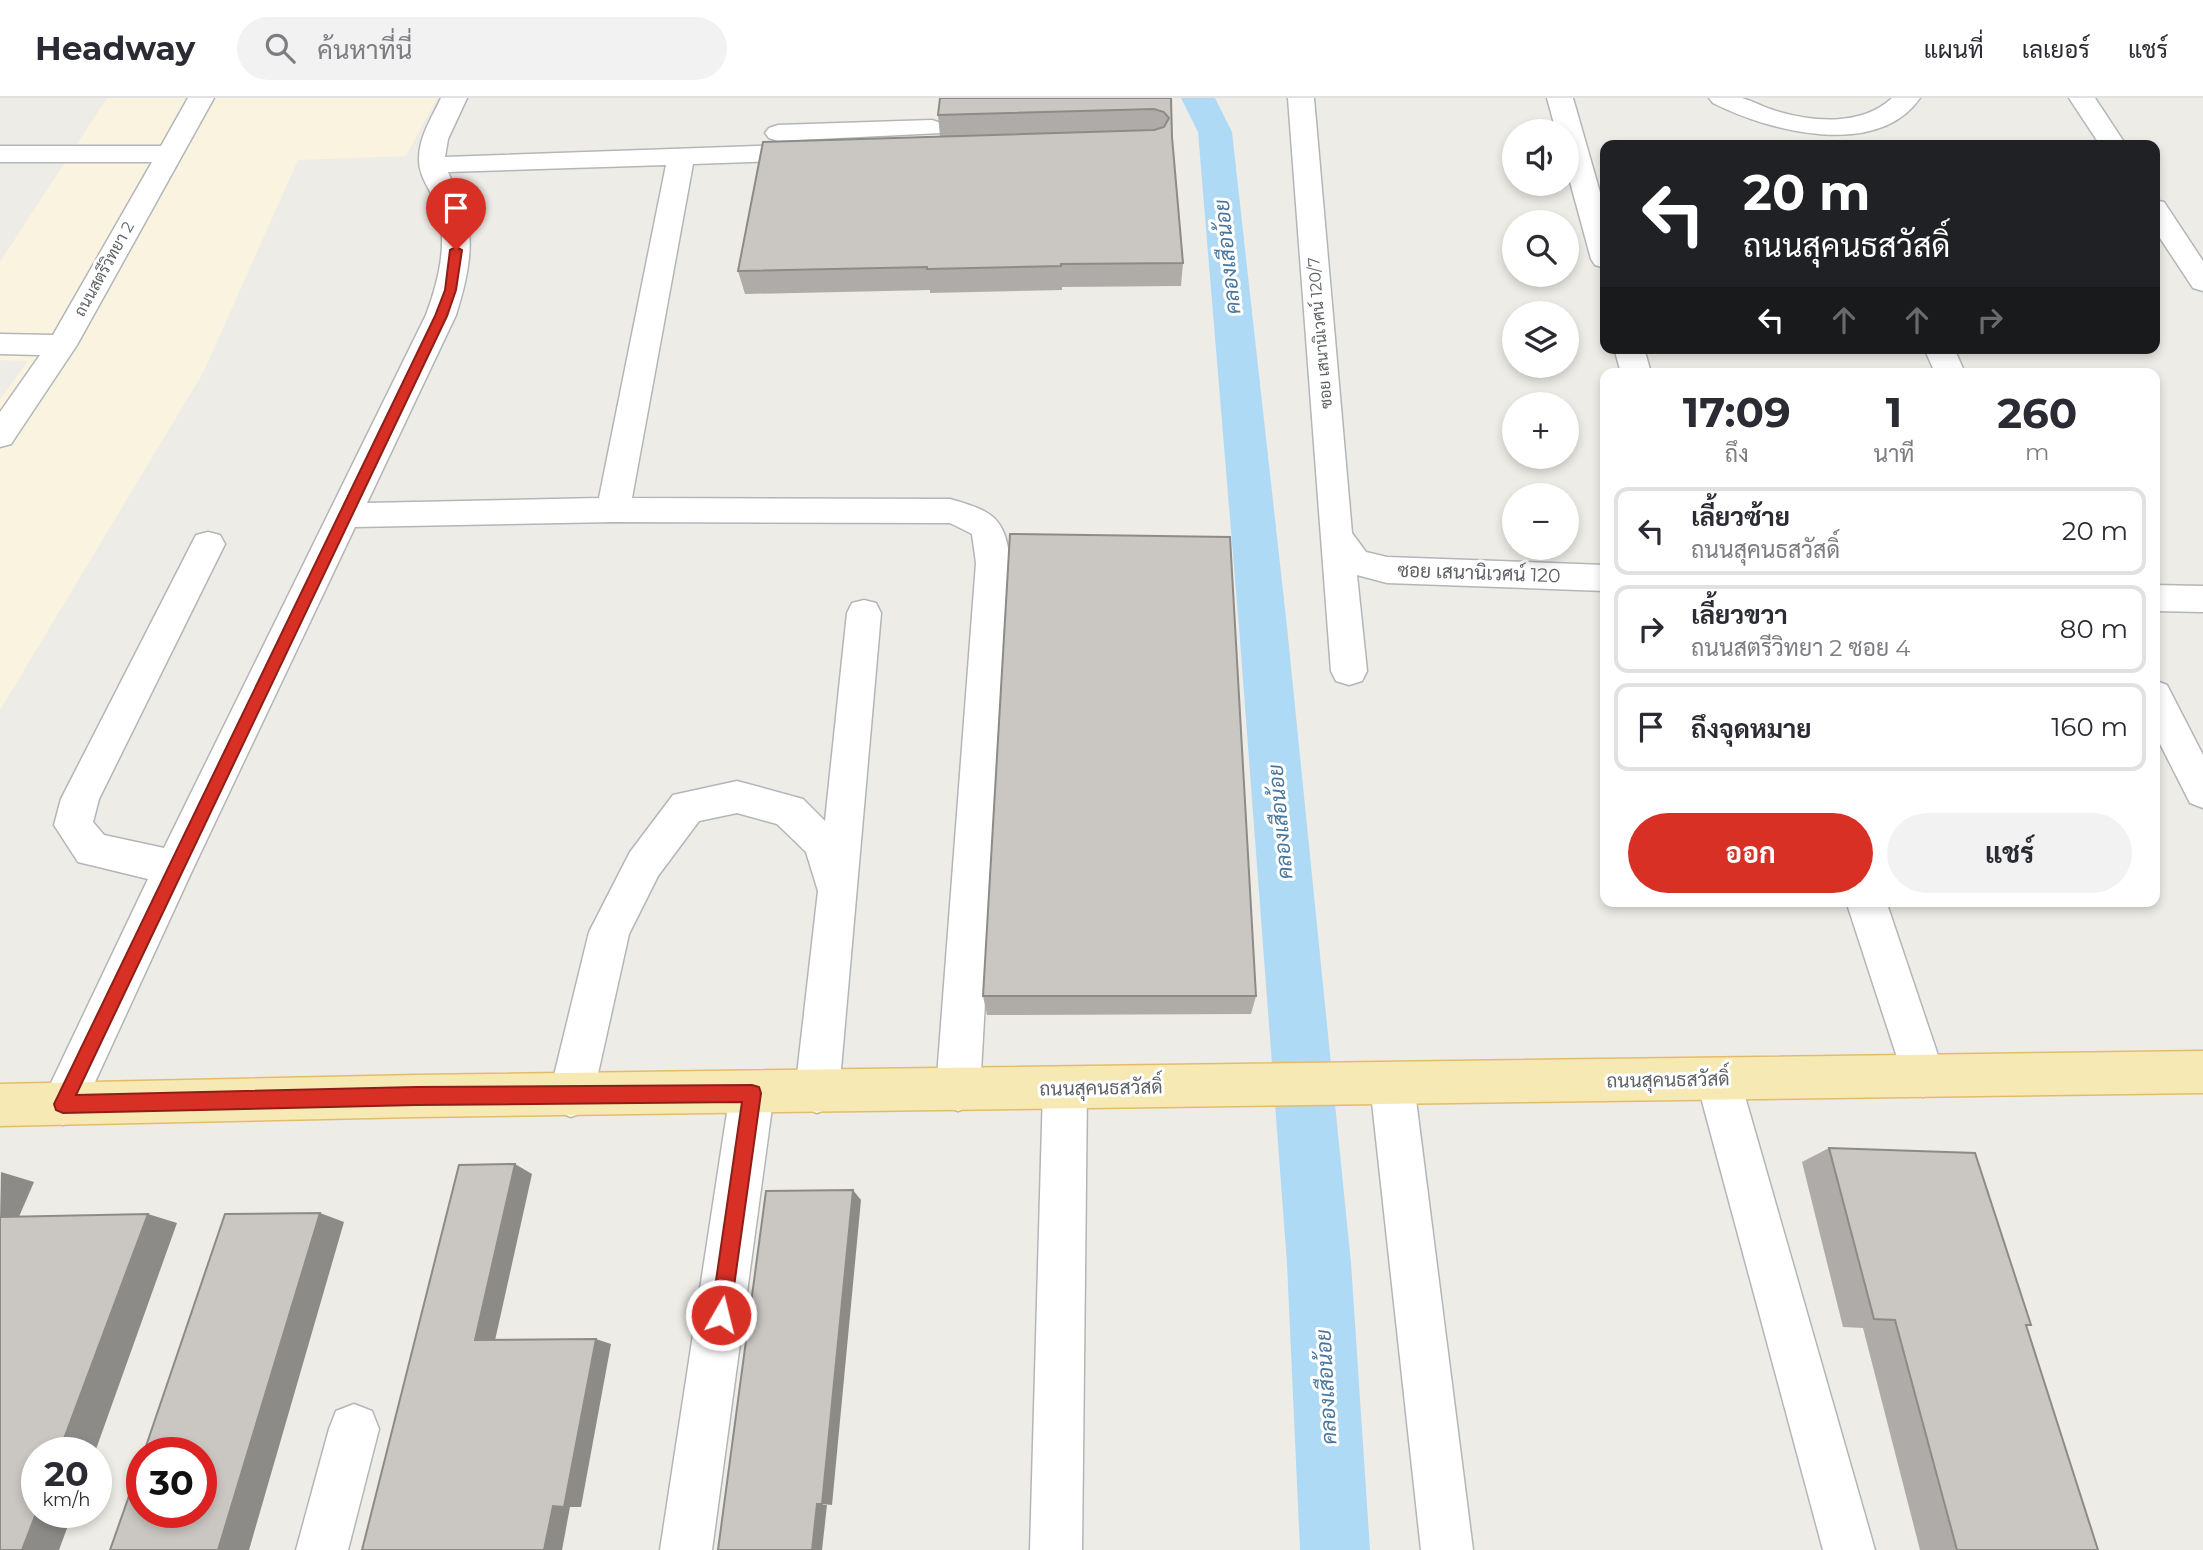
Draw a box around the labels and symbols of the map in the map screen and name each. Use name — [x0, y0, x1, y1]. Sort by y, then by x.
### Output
pin — [426, 178, 486, 250]
water label: คลองเสือน้อย — [1209, 198, 1245, 316]
street label: ถนนสตรีวิทยา 2 — [68, 217, 138, 320]
street label: ซอย เสนานิเวศน์ 120/7 — [1301, 256, 1336, 410]
street label: ซอย เสนานิเวศน์ 120 — [1397, 558, 1561, 587]
water label: คลองเสือน้อย — [1263, 763, 1297, 881]
street label: ถนนสุคนธสวัสดิ์ — [1606, 1060, 1730, 1094]
street label: ถนนสุคนธสวัสดิ์ — [1039, 1068, 1163, 1102]
position arrow — [684, 1278, 758, 1352]
water label: คลองเสือน้อย — [1310, 1329, 1342, 1445]
speed limit sign: 30 — [126, 1437, 217, 1528]

